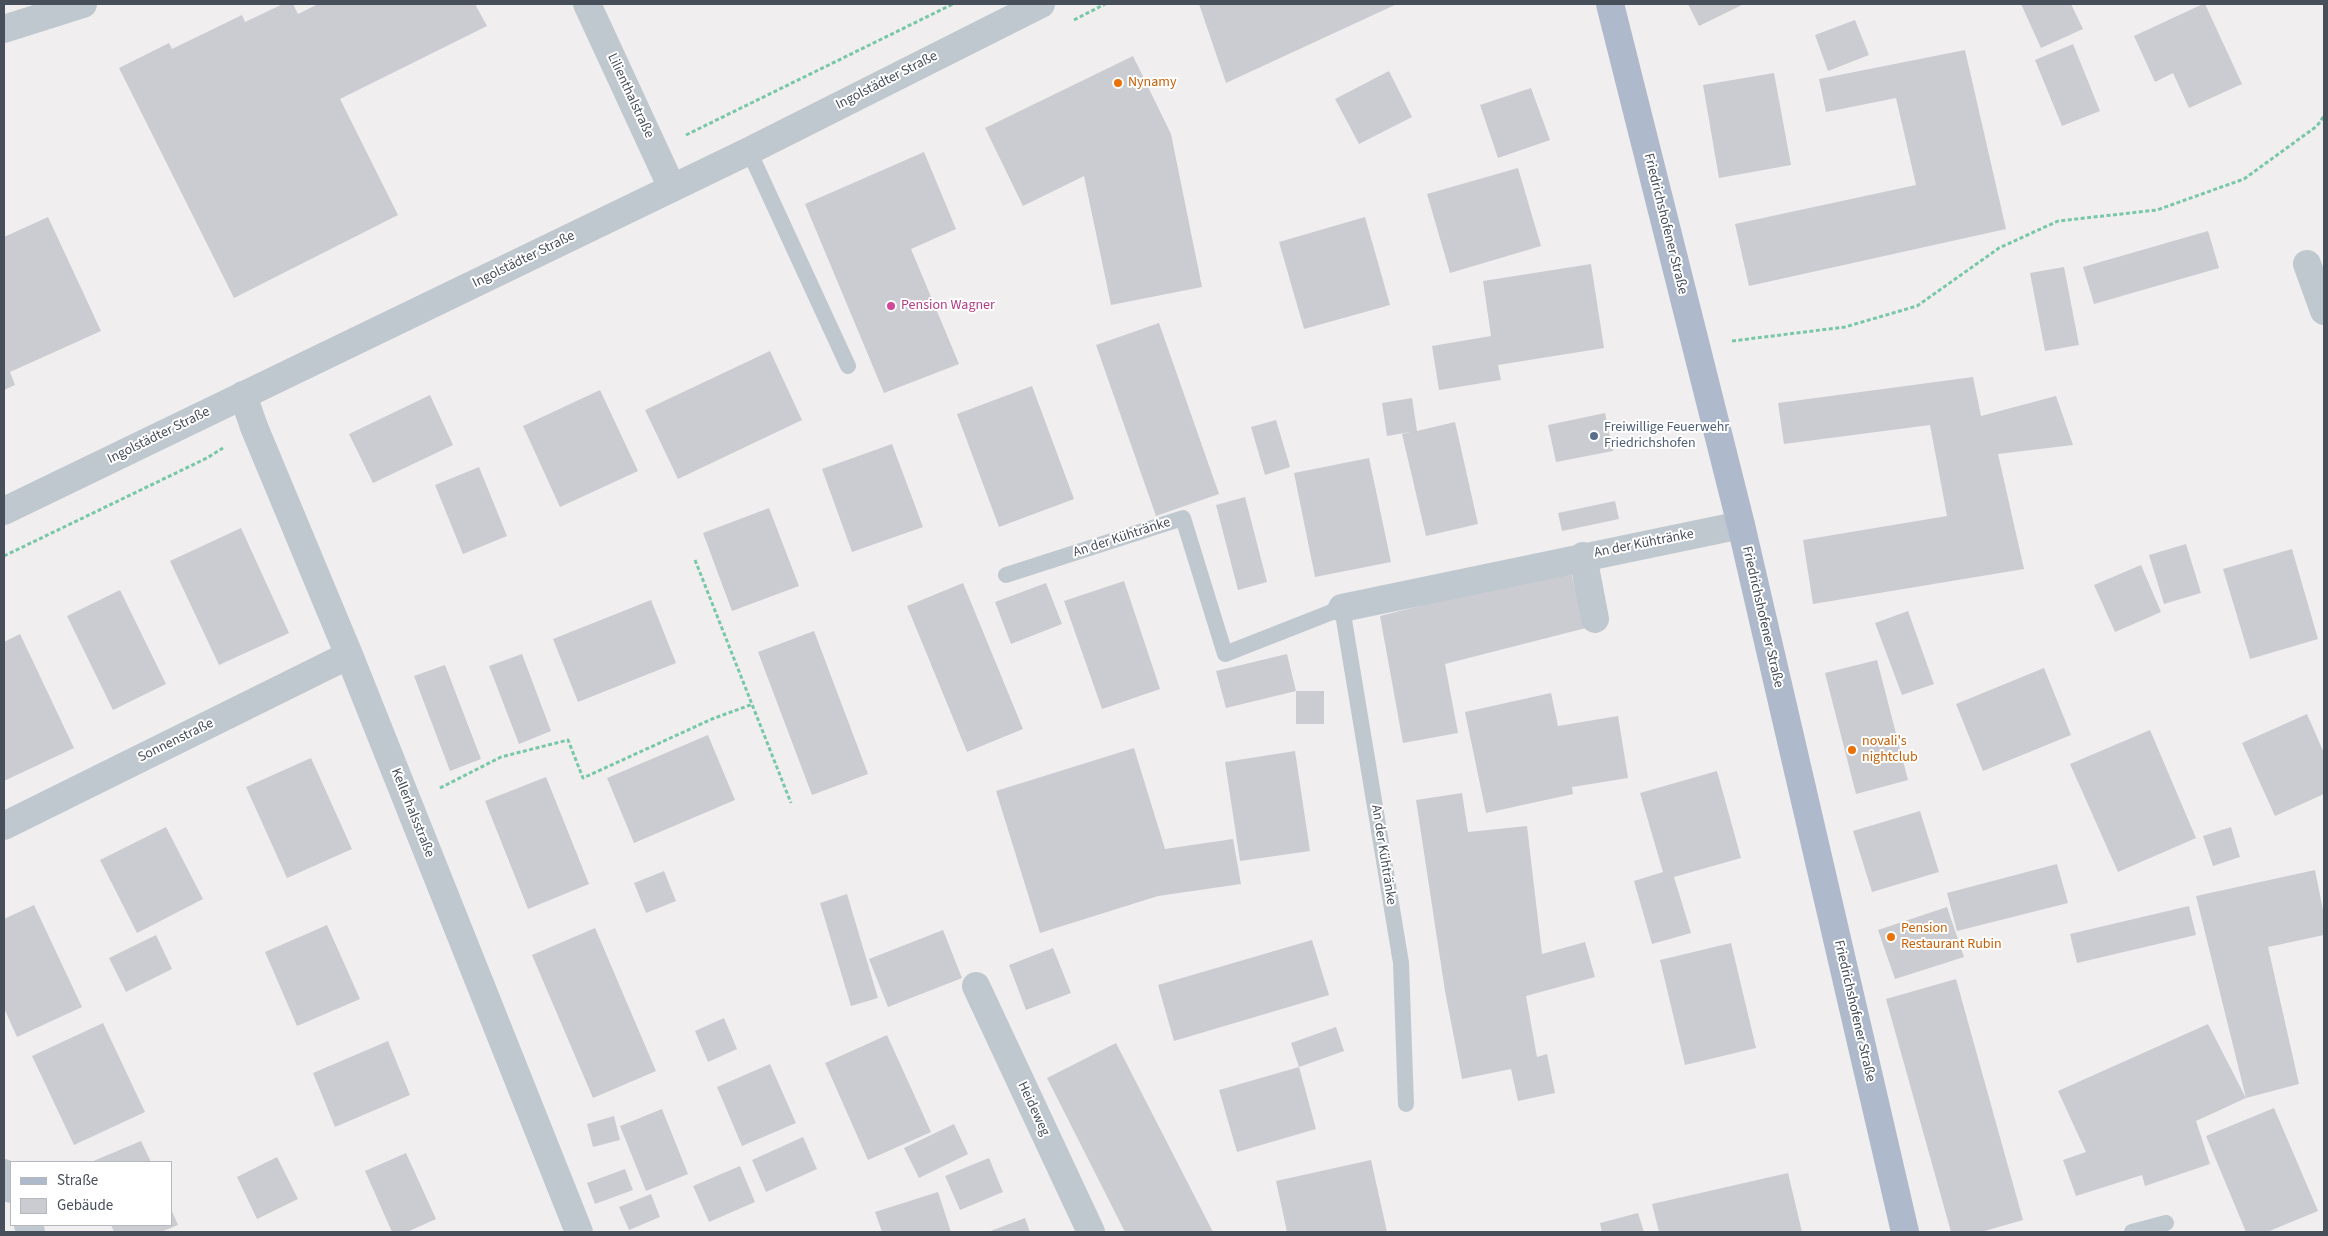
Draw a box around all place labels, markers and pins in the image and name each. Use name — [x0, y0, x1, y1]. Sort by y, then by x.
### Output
place label: Nynamy — [1128, 75, 1176, 91]
marker: Nynamy — [1112, 77, 1124, 89]
place label: Pension Wagner — [901, 298, 995, 314]
marker: Pension Wagner — [885, 300, 897, 312]
place label: Freiwillige Feuerwehr Friedrichshofen — [1604, 420, 1729, 452]
marker: Freiwillige Feuerwehr Friedrichshofen — [1588, 430, 1600, 442]
place label: novali's nightclub — [1862, 734, 1918, 766]
marker: novali's nightclub — [1846, 744, 1858, 756]
place label: Pension Restaurant Rubin — [1901, 921, 2002, 954]
marker: Pension Restaurant Rubin — [1885, 931, 1897, 943]

